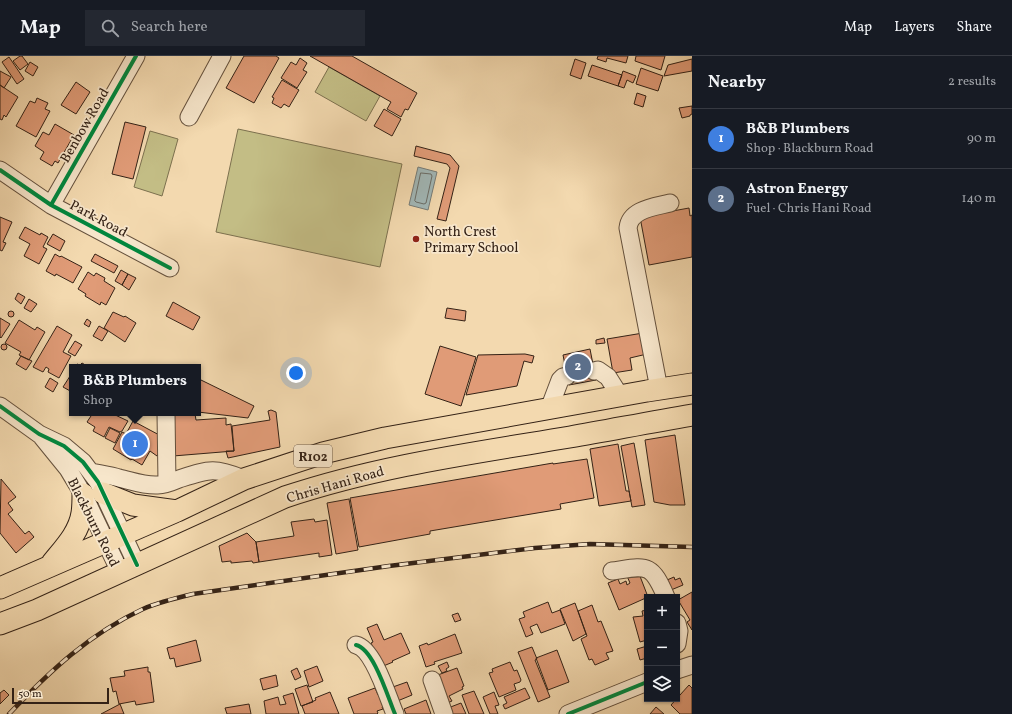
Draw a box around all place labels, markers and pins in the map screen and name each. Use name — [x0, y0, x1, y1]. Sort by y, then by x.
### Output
place label: North Crest Primary School — [424, 223, 518, 258]
marker: North Crest Primary School — [411, 234, 421, 244]
pin: 2 — [565, 352, 591, 382]
pin: 1 — [122, 429, 148, 459]

